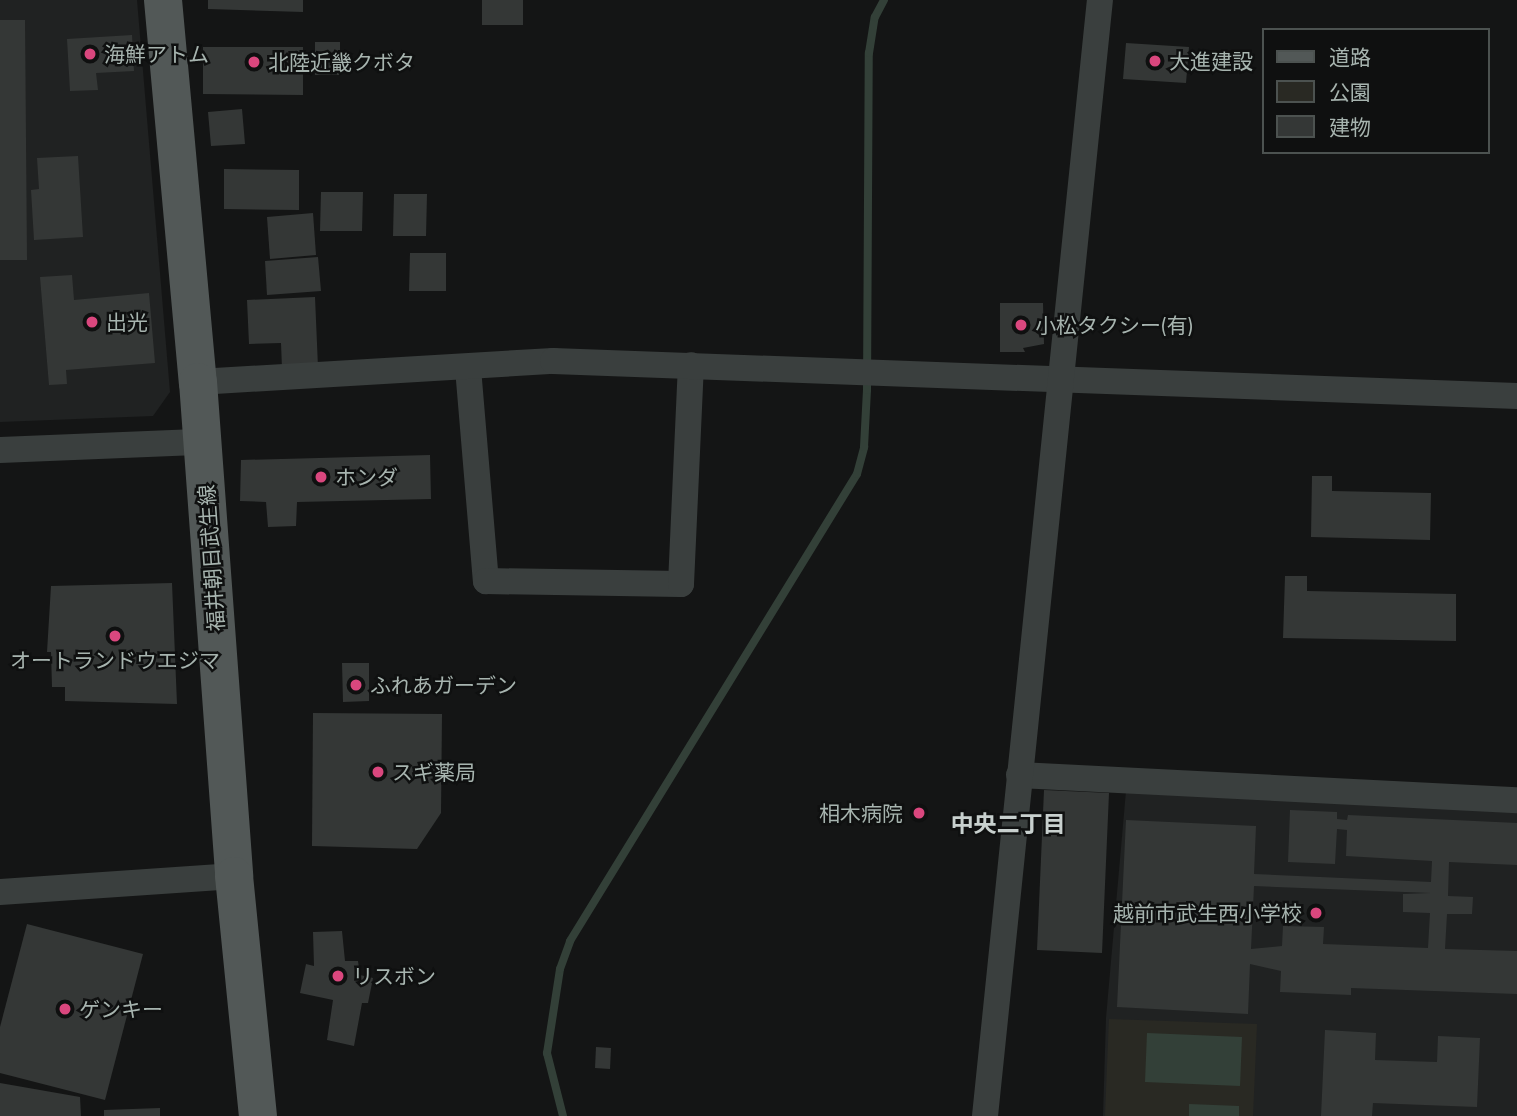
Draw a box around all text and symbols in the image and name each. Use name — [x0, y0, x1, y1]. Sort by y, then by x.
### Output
legend — [1262, 28, 1489, 154]
place label: 海鮮アトム — [104, 41, 209, 67]
text: 道路 — [1329, 41, 1371, 73]
marker: 海鮮アトム — [82, 46, 98, 62]
place label: 大進建設 — [1169, 48, 1253, 74]
place label: 北陸近畿クボタ — [268, 49, 415, 75]
marker: 大進建設 — [1147, 53, 1163, 69]
marker: 北陸近畿クボタ — [246, 54, 262, 70]
text: 公園 — [1329, 76, 1371, 108]
text: 建物 — [1329, 111, 1371, 143]
place label: 出光 — [106, 309, 148, 335]
place label: 小松タクシー(有) — [1035, 312, 1193, 338]
marker: 出光 — [84, 314, 100, 330]
marker: 小松タクシー(有) — [1013, 317, 1029, 333]
place label: ホンダ — [335, 464, 398, 490]
marker: ホンダ — [313, 469, 329, 485]
street label: 福井朝日武生線 — [193, 484, 229, 632]
marker: オートランドウエジマ — [107, 628, 123, 644]
place label: オートランドウエジマ — [10, 647, 220, 673]
place label: ふれあガーデン — [370, 672, 517, 698]
marker: ふれあガーデン — [348, 677, 364, 693]
place label: スギ薬局 — [392, 759, 476, 785]
marker: スギ薬局 — [370, 764, 386, 780]
place label: 相木病院 — [819, 800, 903, 826]
marker: 相木病院 — [909, 803, 929, 823]
district label: 中央二丁目 — [951, 810, 1065, 838]
place label: 越前市武生西小学校 — [1113, 900, 1302, 926]
marker: 越前市武生西小学校 — [1308, 905, 1324, 921]
place label: リスボン — [352, 963, 436, 989]
marker: リスボン — [330, 968, 346, 984]
place label: ゲンキー — [79, 996, 163, 1022]
marker: ゲンキー — [57, 1001, 73, 1017]

